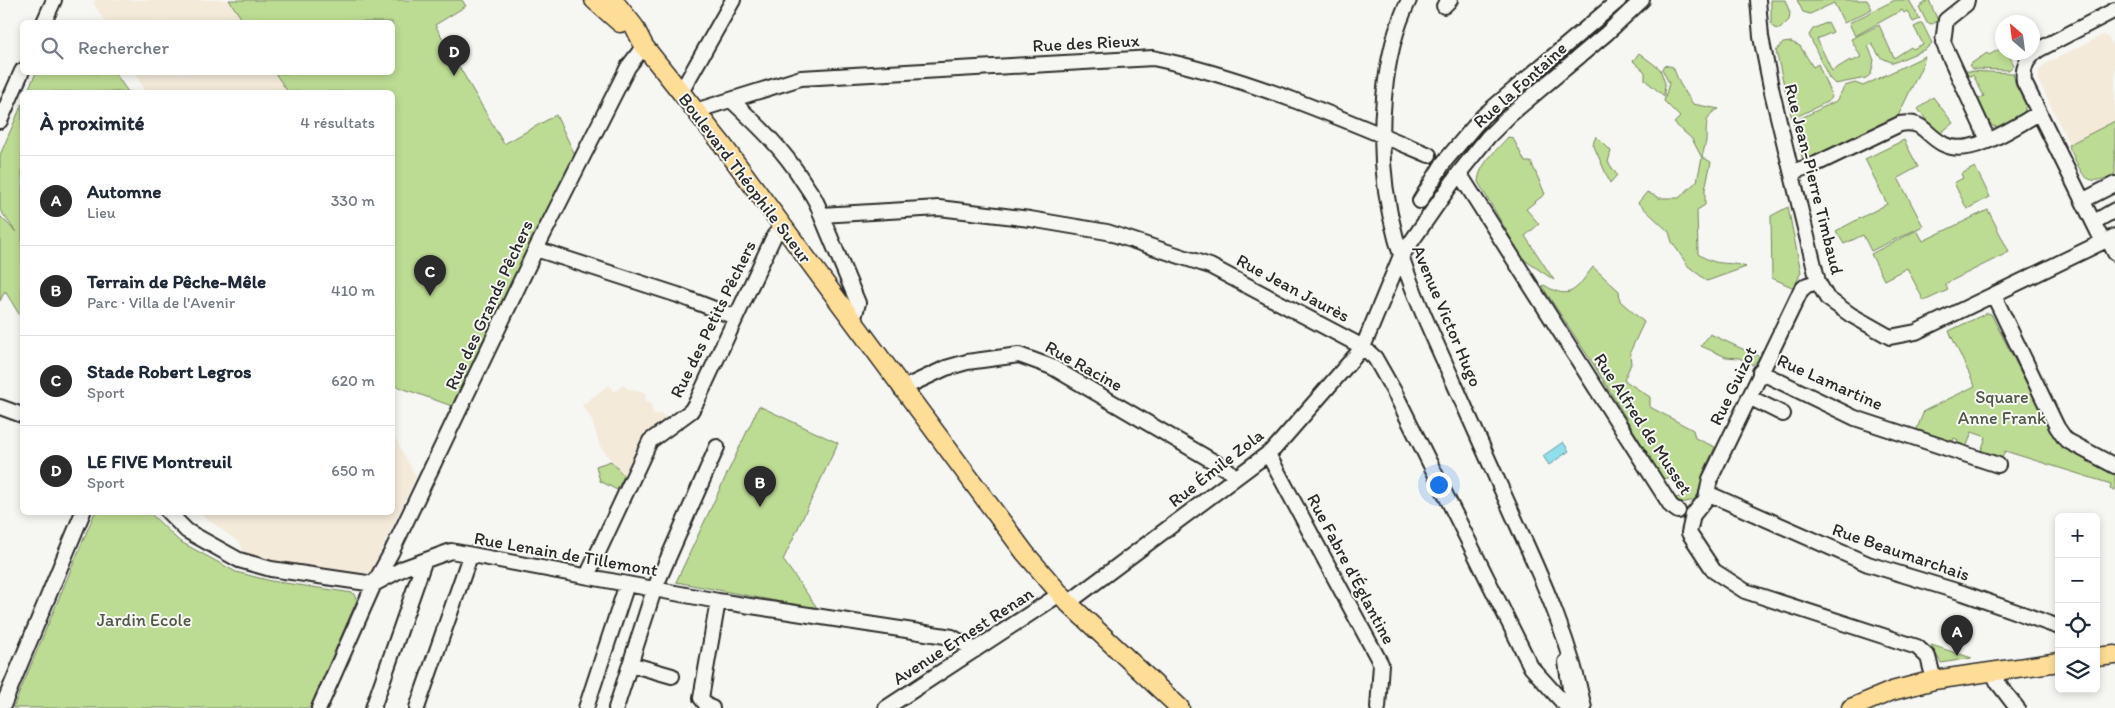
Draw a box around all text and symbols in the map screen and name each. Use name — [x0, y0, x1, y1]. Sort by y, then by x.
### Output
north arrow — [1995, 15, 2040, 60]
search box — [20, 20, 395, 75]
street label: Rue des Rieux — [1032, 29, 1140, 57]
icon: search — [38, 34, 66, 62]
pin: D — [438, 35, 470, 76]
text: Rechercher — [78, 36, 169, 59]
street label: Rue la Fontaine — [1469, 37, 1571, 133]
street label: Rue Jean-Pierre Timbaud — [1780, 81, 1848, 277]
street label: Boulevard Théophile Sueur — [674, 88, 817, 268]
text: À proximité — [40, 110, 145, 135]
text: 4 résultats — [300, 113, 375, 132]
text: Automne — [87, 180, 162, 203]
text: A — [51, 191, 61, 210]
text: 330 m — [331, 191, 375, 210]
text: Lieu — [87, 203, 116, 222]
street label: Rue des Grands Pêchers — [440, 217, 538, 393]
street label: Rue des Petits Pêchers — [665, 237, 761, 401]
street label: Avenue Victor Hugo — [1407, 242, 1487, 390]
street label: Rue Jean Jaurès — [1233, 249, 1353, 327]
pin: C — [414, 255, 446, 296]
text: Terrain de Pêche-Mêle — [87, 270, 266, 293]
text: B — [51, 281, 61, 300]
text: 410 m — [331, 281, 375, 300]
text: Parc · Villa de l'Avenir — [87, 293, 235, 312]
street label: Rue Racine — [1041, 336, 1127, 396]
street label: Rue Guizot — [1705, 343, 1762, 429]
street label: Rue Alfred de Musset — [1589, 349, 1697, 499]
street label: Rue Lamartine — [1774, 349, 1886, 415]
text: Stade Robert Legros — [87, 360, 252, 383]
text: C — [51, 371, 61, 390]
text: 620 m — [331, 371, 375, 390]
text: Sport — [87, 383, 125, 402]
park label: Square Anne Frank — [1958, 386, 2046, 429]
street label: Rue Émile Zola — [1164, 424, 1268, 512]
text: LE FIVE Montreuil — [87, 450, 232, 473]
text: D — [51, 461, 61, 480]
text: 650 m — [331, 461, 375, 480]
pin: B — [744, 466, 776, 507]
your location — [1426, 472, 1452, 498]
text: Sport — [87, 473, 125, 492]
street label: Rue Fabre d'Églantine — [1302, 490, 1400, 648]
map controls — [2055, 513, 2100, 693]
button: + — [2055, 513, 2100, 558]
street label: Rue Beaumarchais — [1829, 518, 1973, 586]
street label: Rue Lenain de Tillemont — [472, 527, 660, 581]
button: − — [2055, 558, 2100, 603]
street label: Avenue Ernest Renan — [888, 582, 1038, 690]
button: locate — [2055, 603, 2100, 648]
park label: Jardin Ecole — [97, 609, 191, 631]
pin: A — [1941, 615, 1973, 656]
button: layers — [2055, 648, 2100, 693]

